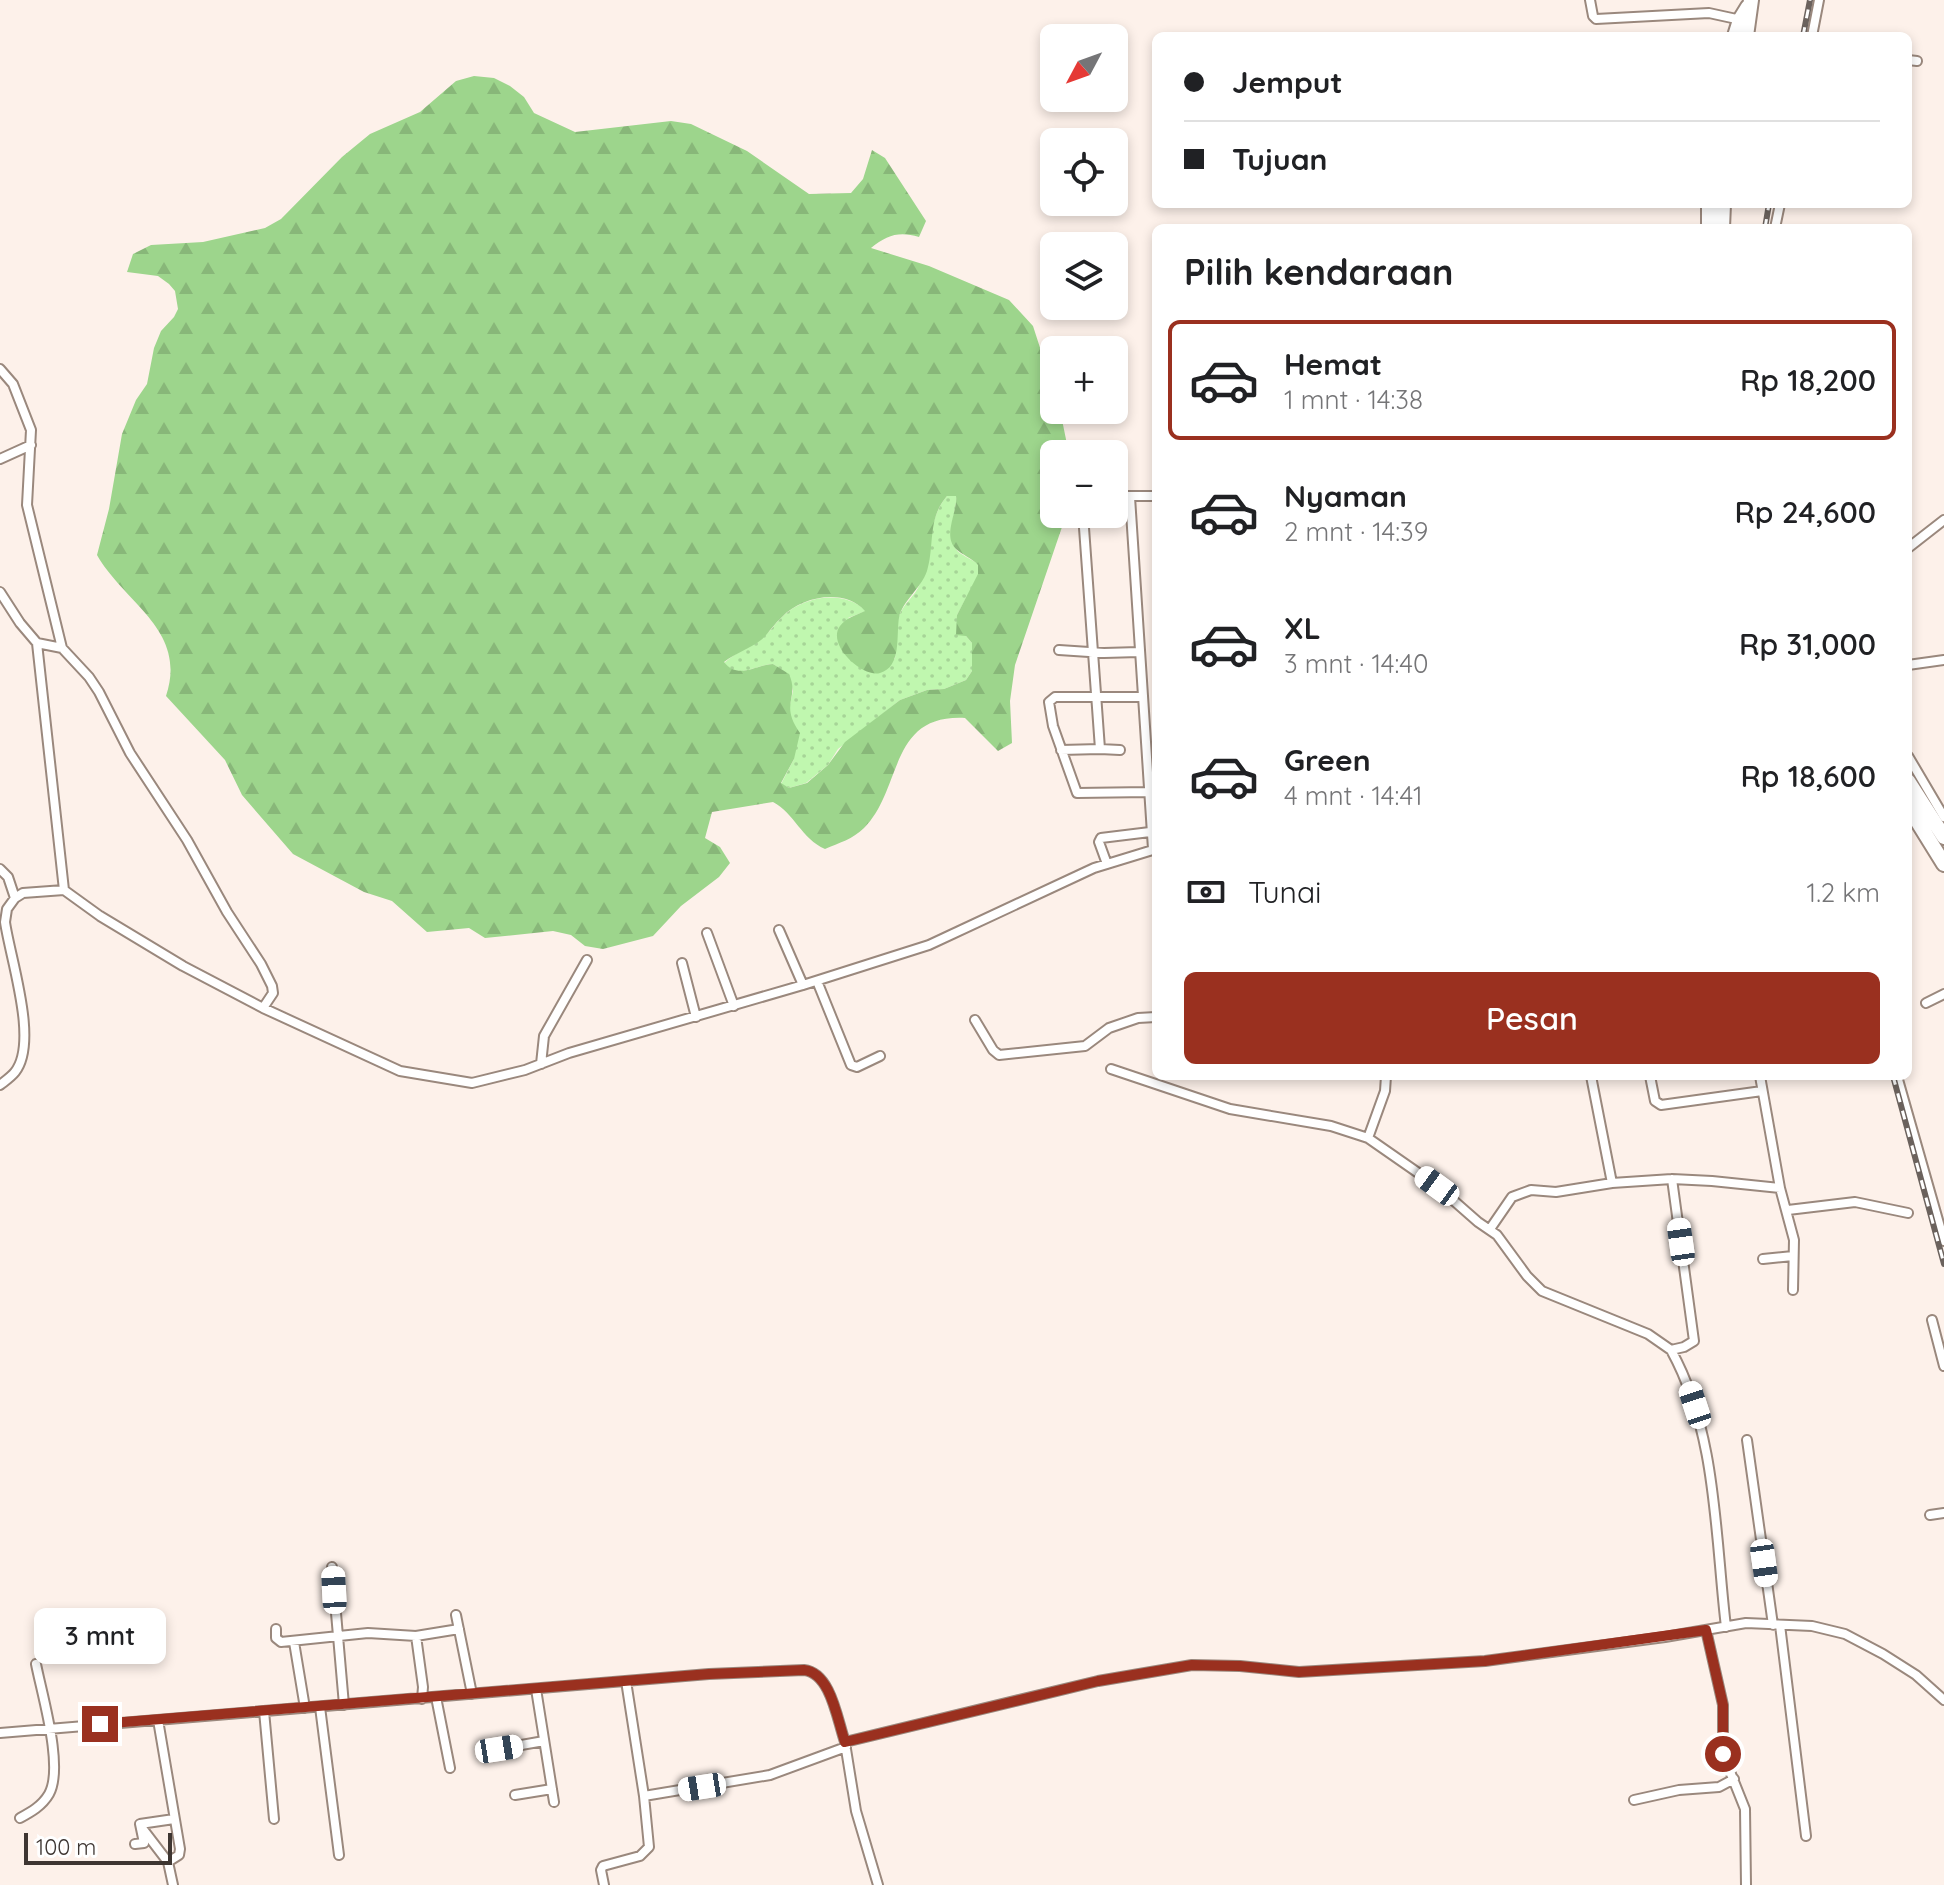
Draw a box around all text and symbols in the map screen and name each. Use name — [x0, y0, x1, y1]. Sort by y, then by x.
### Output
north arrow — [1040, 24, 1128, 112]
map controls — [1040, 24, 1128, 528]
text: Jemput — [1232, 63, 1343, 101]
button: locate — [1040, 128, 1128, 216]
text: Tujuan — [1232, 140, 1327, 178]
button: layers — [1040, 232, 1128, 320]
text: Pilih kendaraan — [1184, 249, 1453, 294]
button: + — [1040, 336, 1128, 424]
icon: car — [1188, 344, 1260, 416]
text: Hemat — [1284, 345, 1382, 383]
text: Rp 18,200 — [1740, 361, 1876, 399]
text: 1 mnt · 14:38 — [1284, 383, 1423, 416]
button: − — [1040, 440, 1128, 528]
icon: car — [1188, 476, 1260, 548]
text: Nyaman — [1284, 477, 1407, 515]
text: Rp 24,600 — [1734, 493, 1876, 531]
text: 2 mnt · 14:39 — [1284, 515, 1428, 548]
icon: car — [1188, 608, 1260, 680]
text: XL — [1284, 609, 1321, 647]
text: Rp 31,000 — [1739, 625, 1876, 663]
text: 3 mnt · 14:40 — [1284, 647, 1429, 680]
icon: car — [1188, 740, 1260, 812]
text: Green — [1284, 741, 1371, 779]
text: Rp 18,600 — [1740, 757, 1876, 795]
text: 4 mnt · 14:41 — [1284, 779, 1423, 812]
icon: cash — [1184, 870, 1228, 914]
text: Tunai — [1248, 873, 1322, 911]
text: 1.2 km — [1807, 876, 1880, 909]
button: Pesan — [1184, 972, 1880, 1064]
car — [1411, 1162, 1463, 1210]
car — [1666, 1217, 1696, 1267]
car — [1676, 1378, 1714, 1432]
car — [1749, 1538, 1779, 1588]
car — [321, 1565, 347, 1615]
callout: 3 mnt — [34, 1608, 166, 1664]
text: 3 mnt — [65, 1619, 135, 1652]
route end — [82, 1706, 118, 1742]
car — [473, 1733, 525, 1765]
route start — [1705, 1736, 1741, 1772]
car — [676, 1771, 728, 1803]
scale bar — [24, 1829, 172, 1865]
text: 100 m — [36, 1833, 96, 1861]

